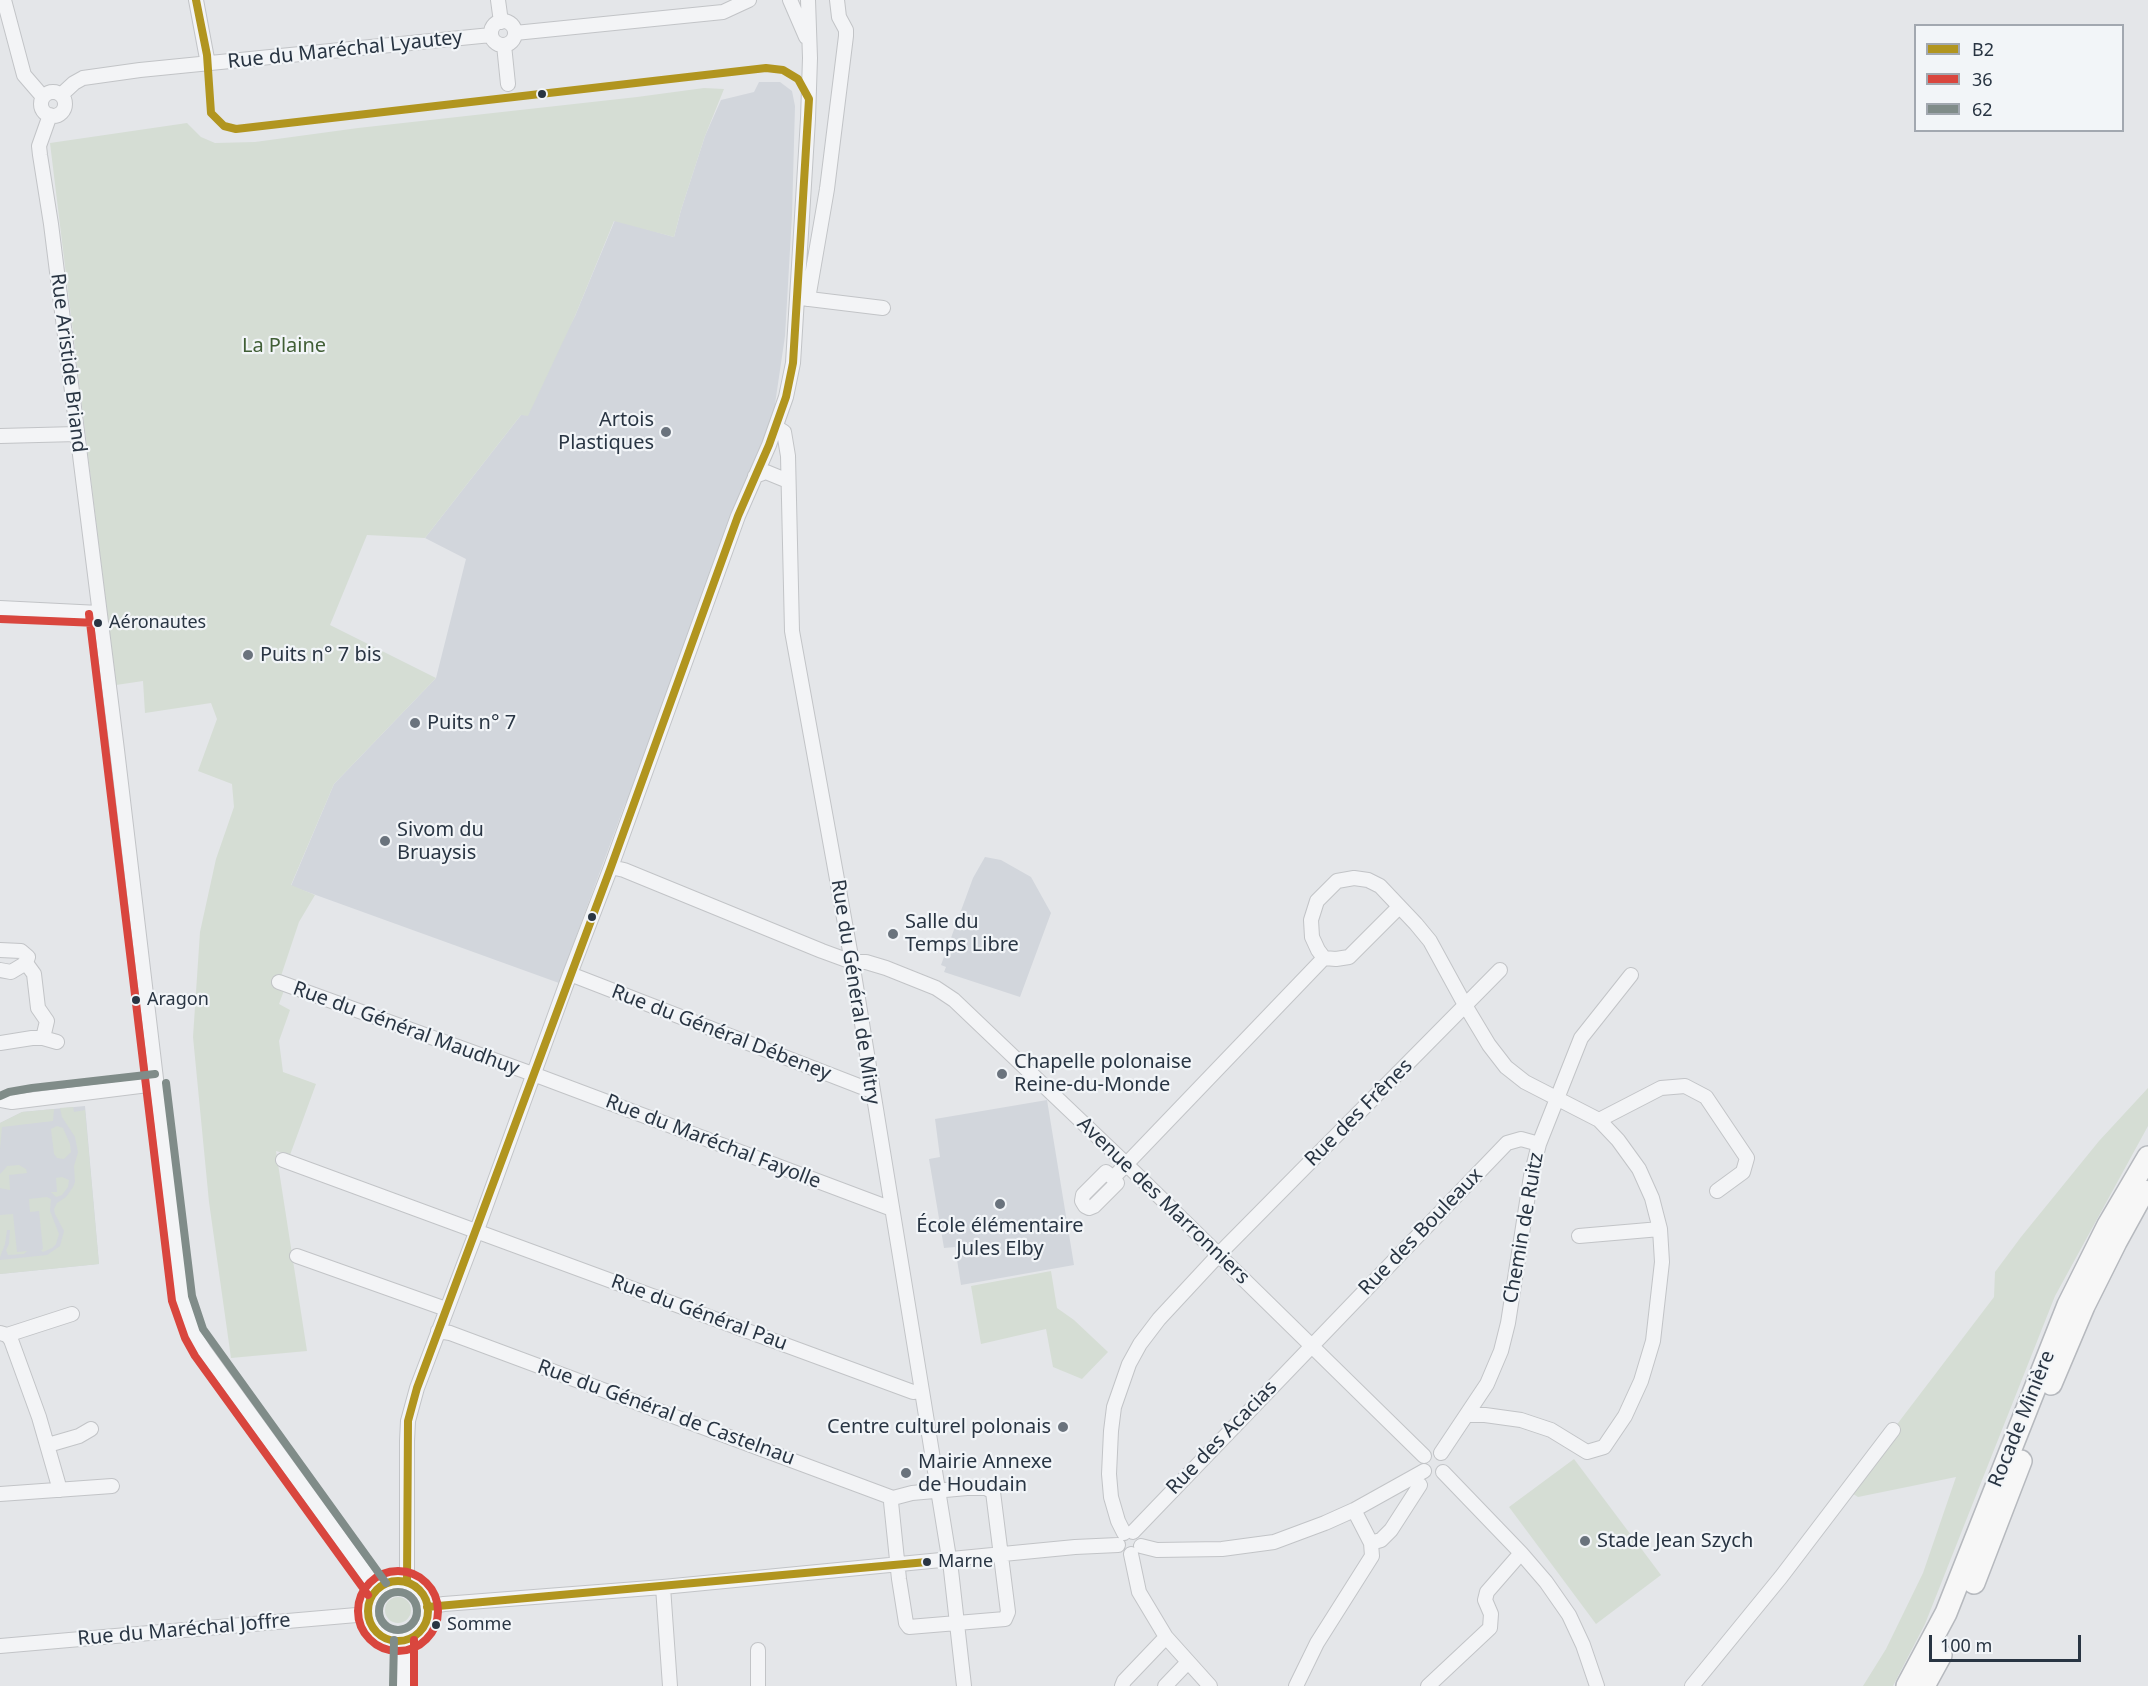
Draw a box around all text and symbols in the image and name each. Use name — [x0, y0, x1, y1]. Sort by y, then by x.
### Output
legend — [1914, 24, 2124, 132]
street label: Rue du Maréchal Lyautey — [227, 26, 463, 74]
text: B2 — [1972, 37, 1994, 61]
text: 36 — [1972, 67, 1993, 91]
unlabelled marker — [536, 88, 548, 100]
text: 62 — [1972, 97, 1993, 121]
street label: Rue Aristide Briand — [45, 272, 91, 454]
park label: La Plaine — [242, 334, 326, 358]
place label: Artois Plastiques — [558, 408, 654, 455]
marker: Artois Plastiques — [659, 425, 673, 439]
place label: Aéronautes — [109, 612, 206, 634]
marker: Aéronautes — [92, 617, 104, 629]
place label: Puits n° 7 bis — [260, 643, 381, 667]
marker: Puits n° 7 bis — [241, 648, 255, 662]
place label: Puits n° 7 — [427, 711, 516, 735]
marker: Puits n° 7 — [408, 716, 422, 730]
place label: Sivom du Bruaysis — [397, 818, 484, 865]
marker: Sivom du Bruaysis — [378, 834, 392, 848]
street label: Rue du Général de Mitry — [825, 878, 885, 1106]
place label: Salle du Temps Libre — [905, 910, 1019, 957]
unlabelled marker — [586, 911, 598, 923]
marker: Salle du Temps Libre — [886, 927, 900, 941]
street label: Rue du Général Maudhuy — [290, 977, 522, 1081]
street label: Rue du Général Débeney — [608, 980, 834, 1086]
place label: Aragon — [147, 989, 209, 1011]
marker: Aragon — [130, 994, 142, 1006]
place label: Chapelle polonaise Reine-du-Monde — [1014, 1050, 1192, 1097]
street label: Rue des Frênes — [1300, 1054, 1418, 1172]
marker: Chapelle polonaise Reine-du-Monde — [995, 1067, 1009, 1081]
street label: Rue du Maréchal Fayolle — [602, 1090, 824, 1194]
street label: Avenue des Marronniers — [1072, 1112, 1254, 1290]
street label: Chemin de Ruitz — [1499, 1151, 1549, 1305]
street label: Rue des Bouleaux — [1354, 1163, 1488, 1301]
marker: École élémentaire Jules Elby — [993, 1197, 1007, 1211]
place label: École élémentaire Jules Elby — [916, 1214, 1084, 1261]
street label: Rue du Général Pau — [608, 1270, 790, 1356]
street label: Rocade Minière — [1984, 1347, 2060, 1491]
street label: Rue du Général de Castelnau — [534, 1355, 798, 1471]
street label: Rue des Acacias — [1162, 1376, 1282, 1500]
place label: Centre culturel polonais — [827, 1415, 1051, 1439]
marker: Centre culturel polonais — [1056, 1420, 1070, 1434]
place label: Mairie Annexe de Houdain — [918, 1450, 1052, 1497]
marker: Mairie Annexe de Houdain — [899, 1466, 913, 1480]
place label: Stade Jean Szych — [1597, 1529, 1753, 1553]
marker: Stade Jean Szych — [1578, 1534, 1592, 1548]
place label: Marne — [938, 1551, 993, 1573]
marker: Marne — [921, 1556, 933, 1568]
street label: Rue du Maréchal Joffre — [77, 1609, 291, 1651]
place label: Somme — [447, 1614, 512, 1636]
marker: Somme — [430, 1619, 442, 1631]
scale bar — [1932, 1623, 2084, 1661]
text: 100 m — [1940, 1633, 1992, 1657]

